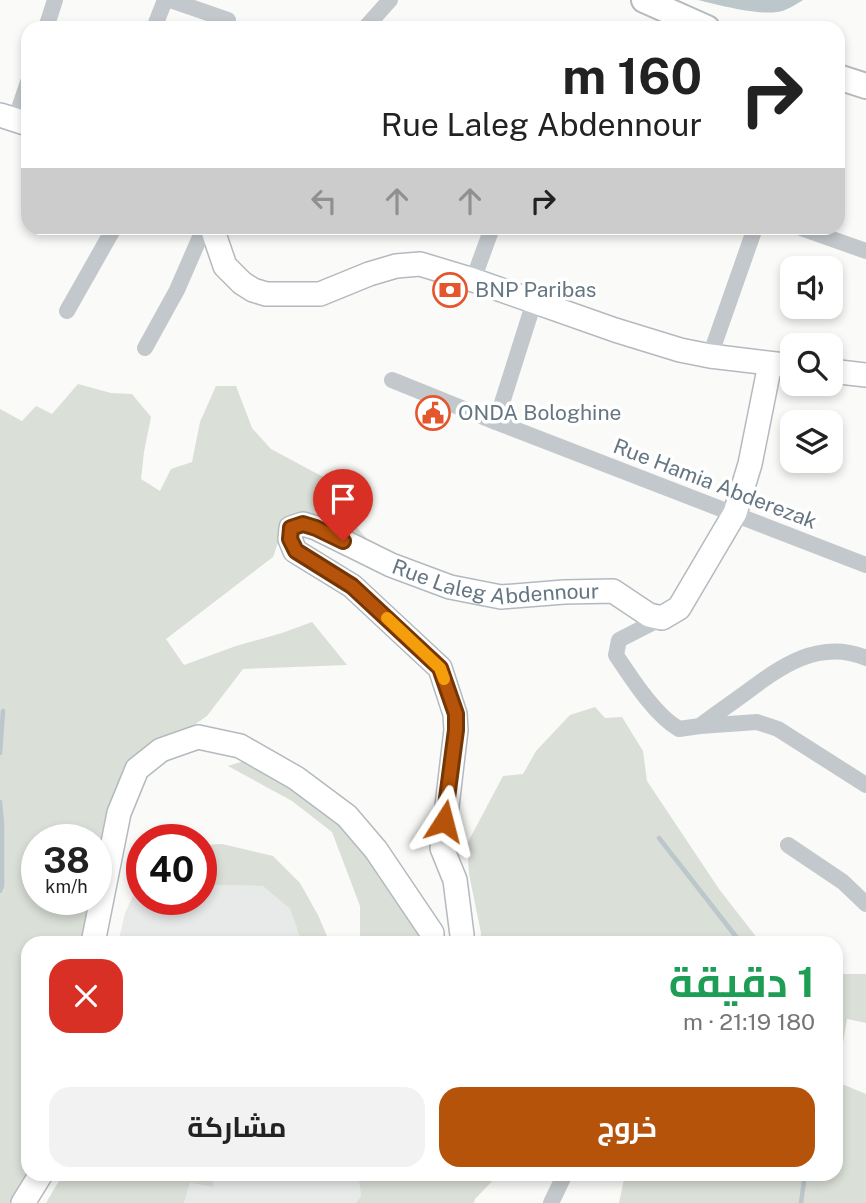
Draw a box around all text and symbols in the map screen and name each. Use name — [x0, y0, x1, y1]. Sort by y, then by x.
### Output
text: 160 m — [562, 47, 702, 105]
icon: right — [726, 49, 817, 140]
text: Rue Laleg Abdennour — [381, 106, 702, 143]
icon: left — [305, 182, 343, 220]
icon: ahead — [378, 182, 416, 220]
icon: ahead — [451, 182, 489, 220]
icon: right — [524, 182, 562, 220]
map controls — [780, 256, 843, 473]
button: sound — [780, 256, 843, 319]
bank icon: BNP Paribas — [431, 271, 469, 309]
place label: BNP Paribas — [475, 277, 596, 302]
button: search — [780, 333, 843, 396]
public building icon: ONDA Bologhine — [414, 394, 452, 432]
place label: ONDA Bologhine — [458, 400, 621, 425]
button: layers — [780, 410, 843, 473]
street label: Rue Hamia Abderezak — [610, 433, 821, 534]
pin — [313, 469, 373, 541]
icon: arrive — [324, 480, 362, 518]
street label: Rue Laleg Abdennour — [389, 554, 599, 610]
position arrow — [407, 784, 481, 858]
speed limit sign: 40 — [126, 824, 217, 915]
text: 38 — [43, 840, 90, 881]
text: km/h — [45, 876, 88, 897]
text: 1 دقيقة — [669, 957, 815, 1006]
button: close — [49, 959, 123, 1033]
text: 180 m · 21:19 — [683, 1008, 815, 1035]
button: مشاركة — [49, 1087, 425, 1167]
button: خروج — [439, 1087, 815, 1167]

